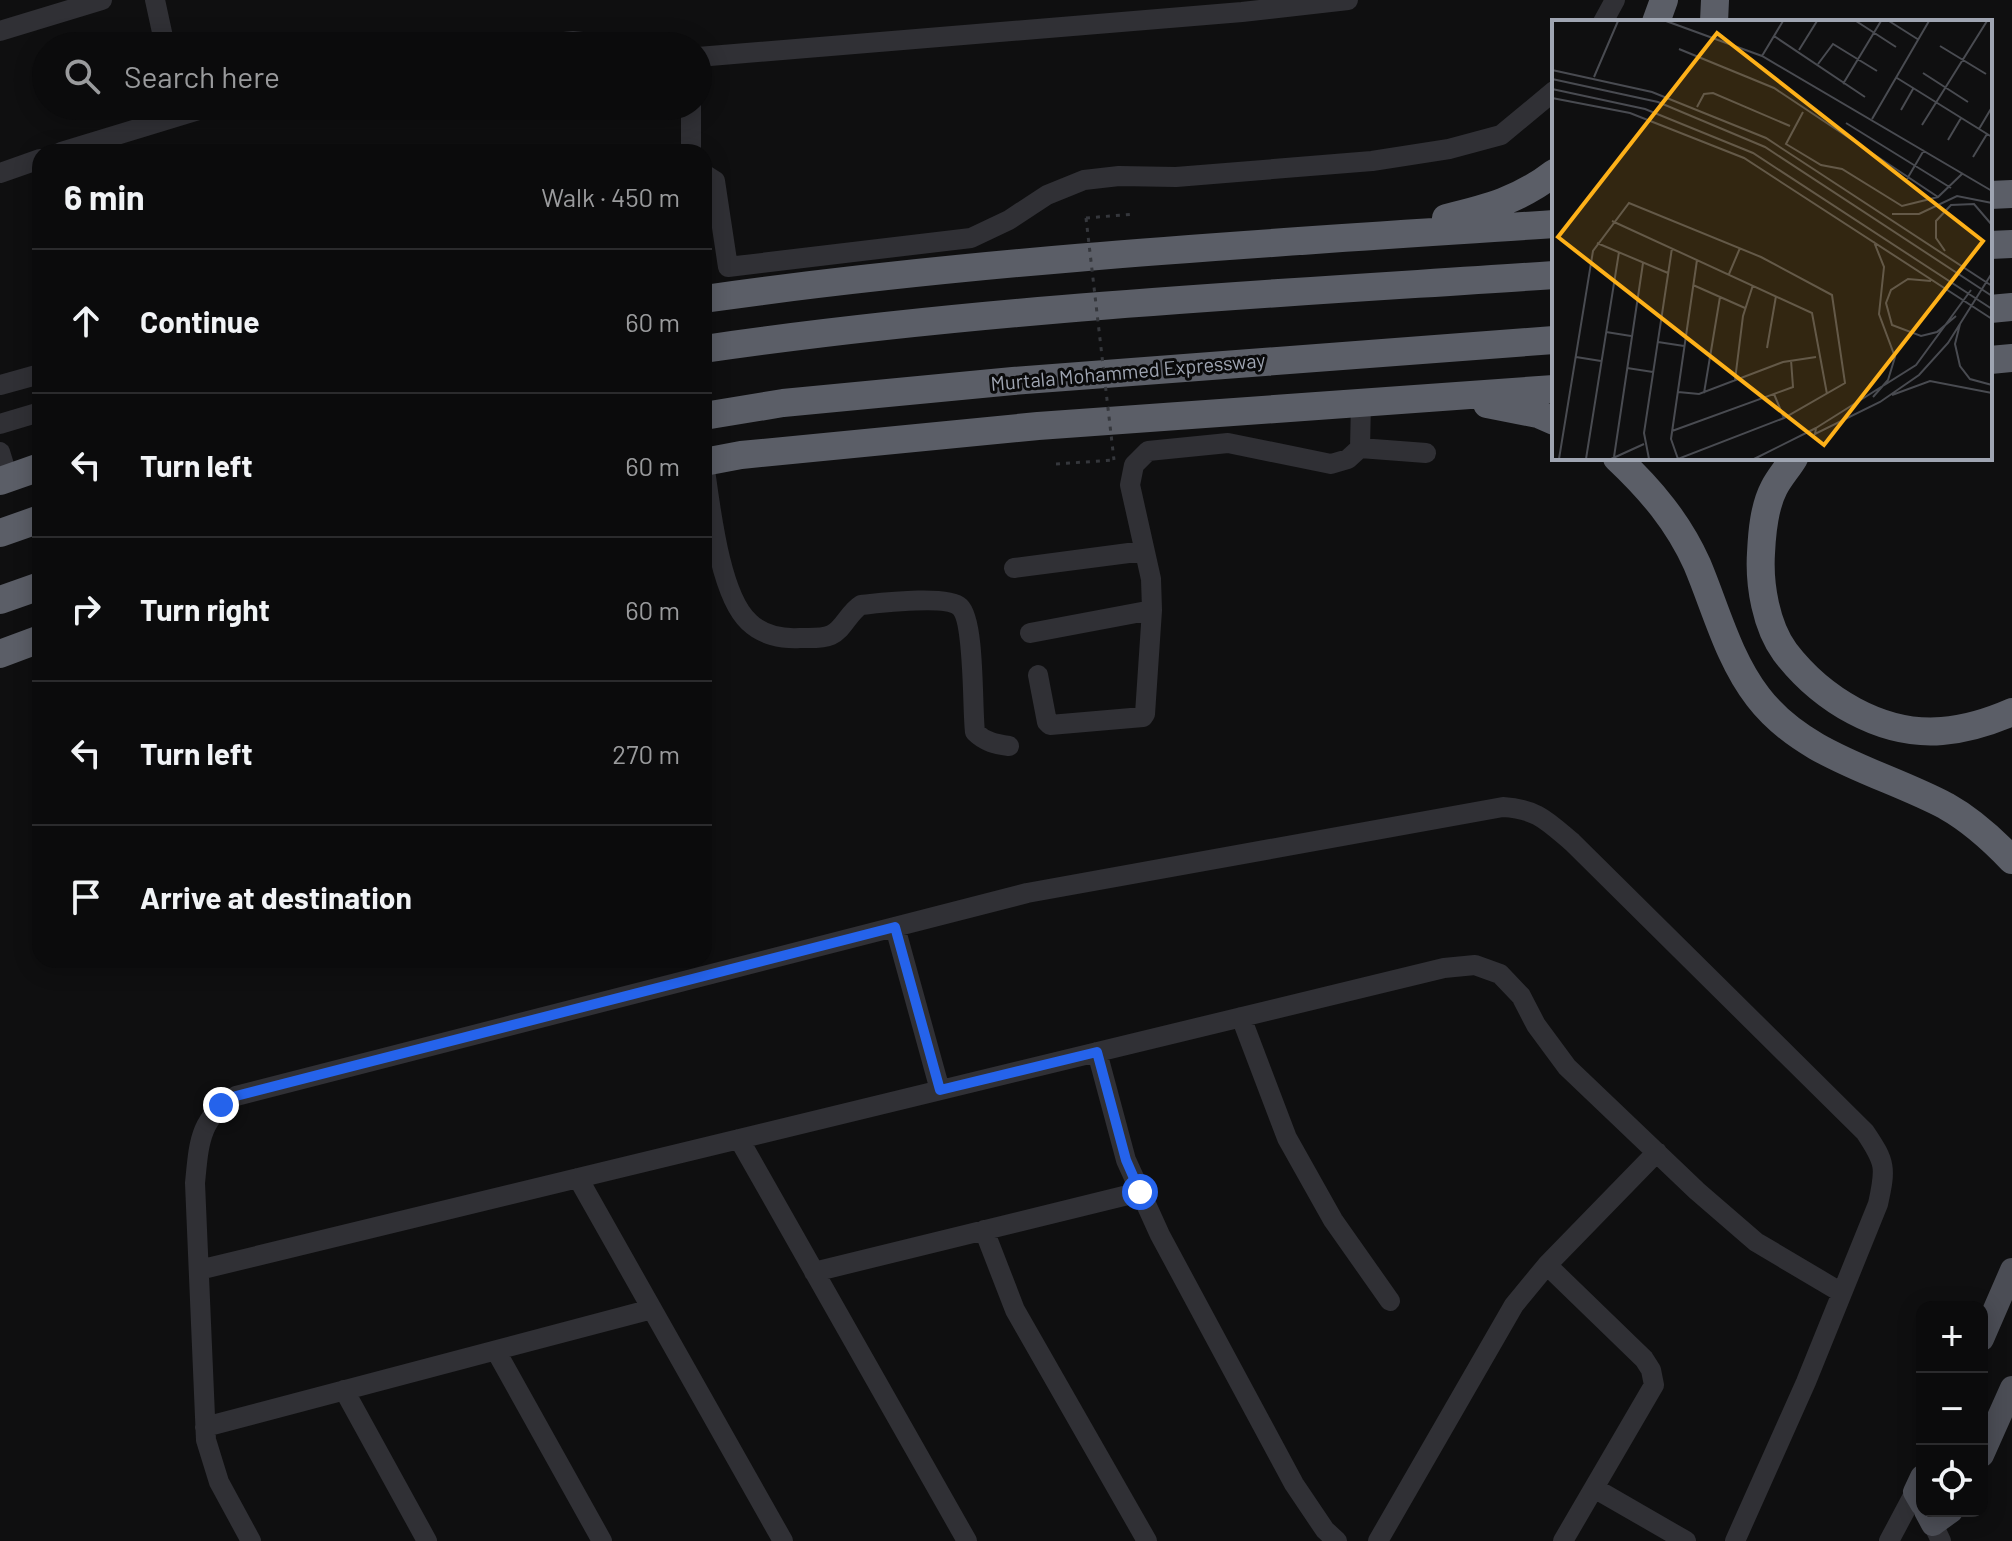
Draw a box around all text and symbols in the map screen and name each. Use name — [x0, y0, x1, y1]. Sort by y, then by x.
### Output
inset map — [1552, 20, 1992, 460]
search box — [32, 32, 712, 120]
icon: search — [60, 54, 104, 98]
text: Search here — [124, 58, 280, 94]
text: 6 min — [64, 176, 145, 217]
text: Walk · 450 m — [541, 181, 680, 212]
icon: ahead — [64, 299, 108, 343]
text: Continue — [140, 303, 260, 339]
text: 60 m — [625, 306, 680, 337]
street label: Murtala Mohammed Expressway — [989, 347, 1266, 395]
icon: left — [64, 443, 108, 487]
text: Turn left — [140, 447, 253, 483]
text: 60 m — [625, 450, 680, 481]
icon: right — [64, 587, 108, 631]
text: Turn right — [140, 591, 270, 627]
text: 60 m — [625, 594, 680, 625]
icon: left — [64, 731, 108, 775]
text: Turn left — [140, 735, 253, 771]
text: 270 m — [612, 738, 680, 769]
icon: arrive — [64, 875, 108, 919]
text: Arrive at destination — [140, 879, 412, 915]
route end — [203, 1087, 239, 1123]
route start — [1122, 1174, 1158, 1210]
map controls — [1916, 1301, 1988, 1517]
button: + — [1916, 1301, 1988, 1373]
button: − — [1916, 1373, 1988, 1445]
button: locate — [1916, 1445, 1988, 1517]

